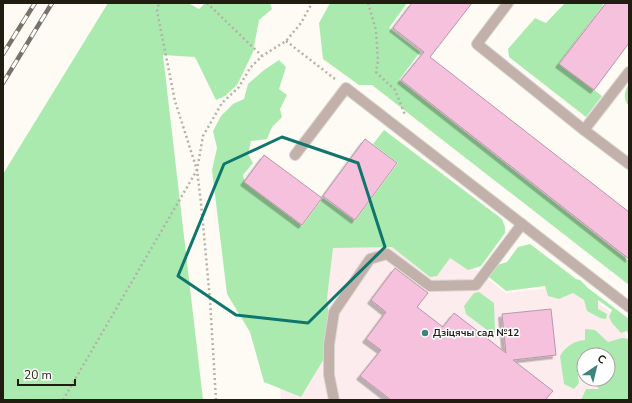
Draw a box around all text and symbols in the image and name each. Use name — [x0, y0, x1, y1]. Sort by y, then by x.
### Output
place label: Дзіцячы сад №12 — [433, 326, 519, 340]
marker: Дзіцячы сад №12 — [420, 328, 430, 338]
north arrow — [576, 347, 616, 387]
text: С — [594, 351, 609, 368]
scale bar — [18, 361, 75, 387]
text: 20 m — [24, 367, 52, 383]

